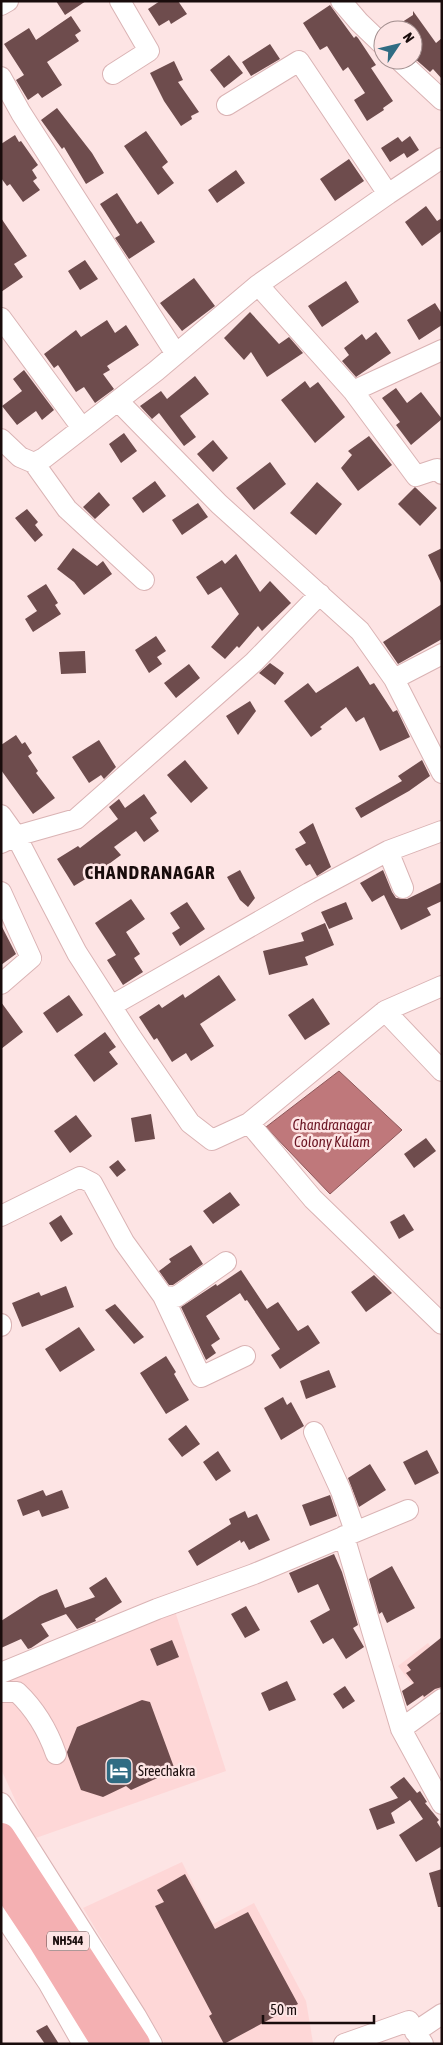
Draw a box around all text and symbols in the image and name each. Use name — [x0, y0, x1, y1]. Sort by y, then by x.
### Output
north arrow — [373, 20, 423, 70]
text: N — [400, 30, 418, 46]
district label: CHANDRANAGAR — [85, 861, 215, 883]
water label: Chandranagar Colony Kulam — [293, 1116, 372, 1150]
hotel icon: Sreechakra — [104, 1756, 134, 1786]
place label: Sreechakra — [138, 1763, 196, 1779]
road number: NH544 — [47, 1932, 89, 1950]
scale bar — [263, 1992, 374, 2024]
text: 50 m — [270, 2001, 297, 2018]

